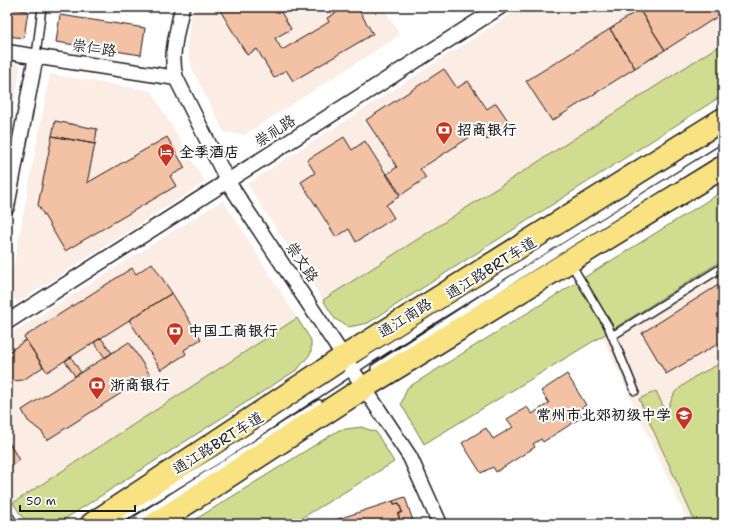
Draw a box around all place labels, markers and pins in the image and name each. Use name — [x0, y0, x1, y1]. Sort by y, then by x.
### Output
bank icon: 招商银行 — [434, 120, 454, 145]
place label: 招商银行 — [457, 120, 517, 140]
hotel icon: 全季酒店 — [156, 142, 176, 167]
place label: 全季酒店 — [179, 142, 239, 162]
bank icon: 中国工商银行 — [165, 321, 185, 346]
place label: 中国工商银行 — [188, 321, 278, 341]
bank icon: 浙商银行 — [87, 375, 107, 400]
place label: 浙商银行 — [110, 375, 170, 395]
place label: 常州市北郊初级中学 — [536, 405, 671, 425]
school or university icon: 常州市北郊初级中学 — [674, 405, 694, 430]

